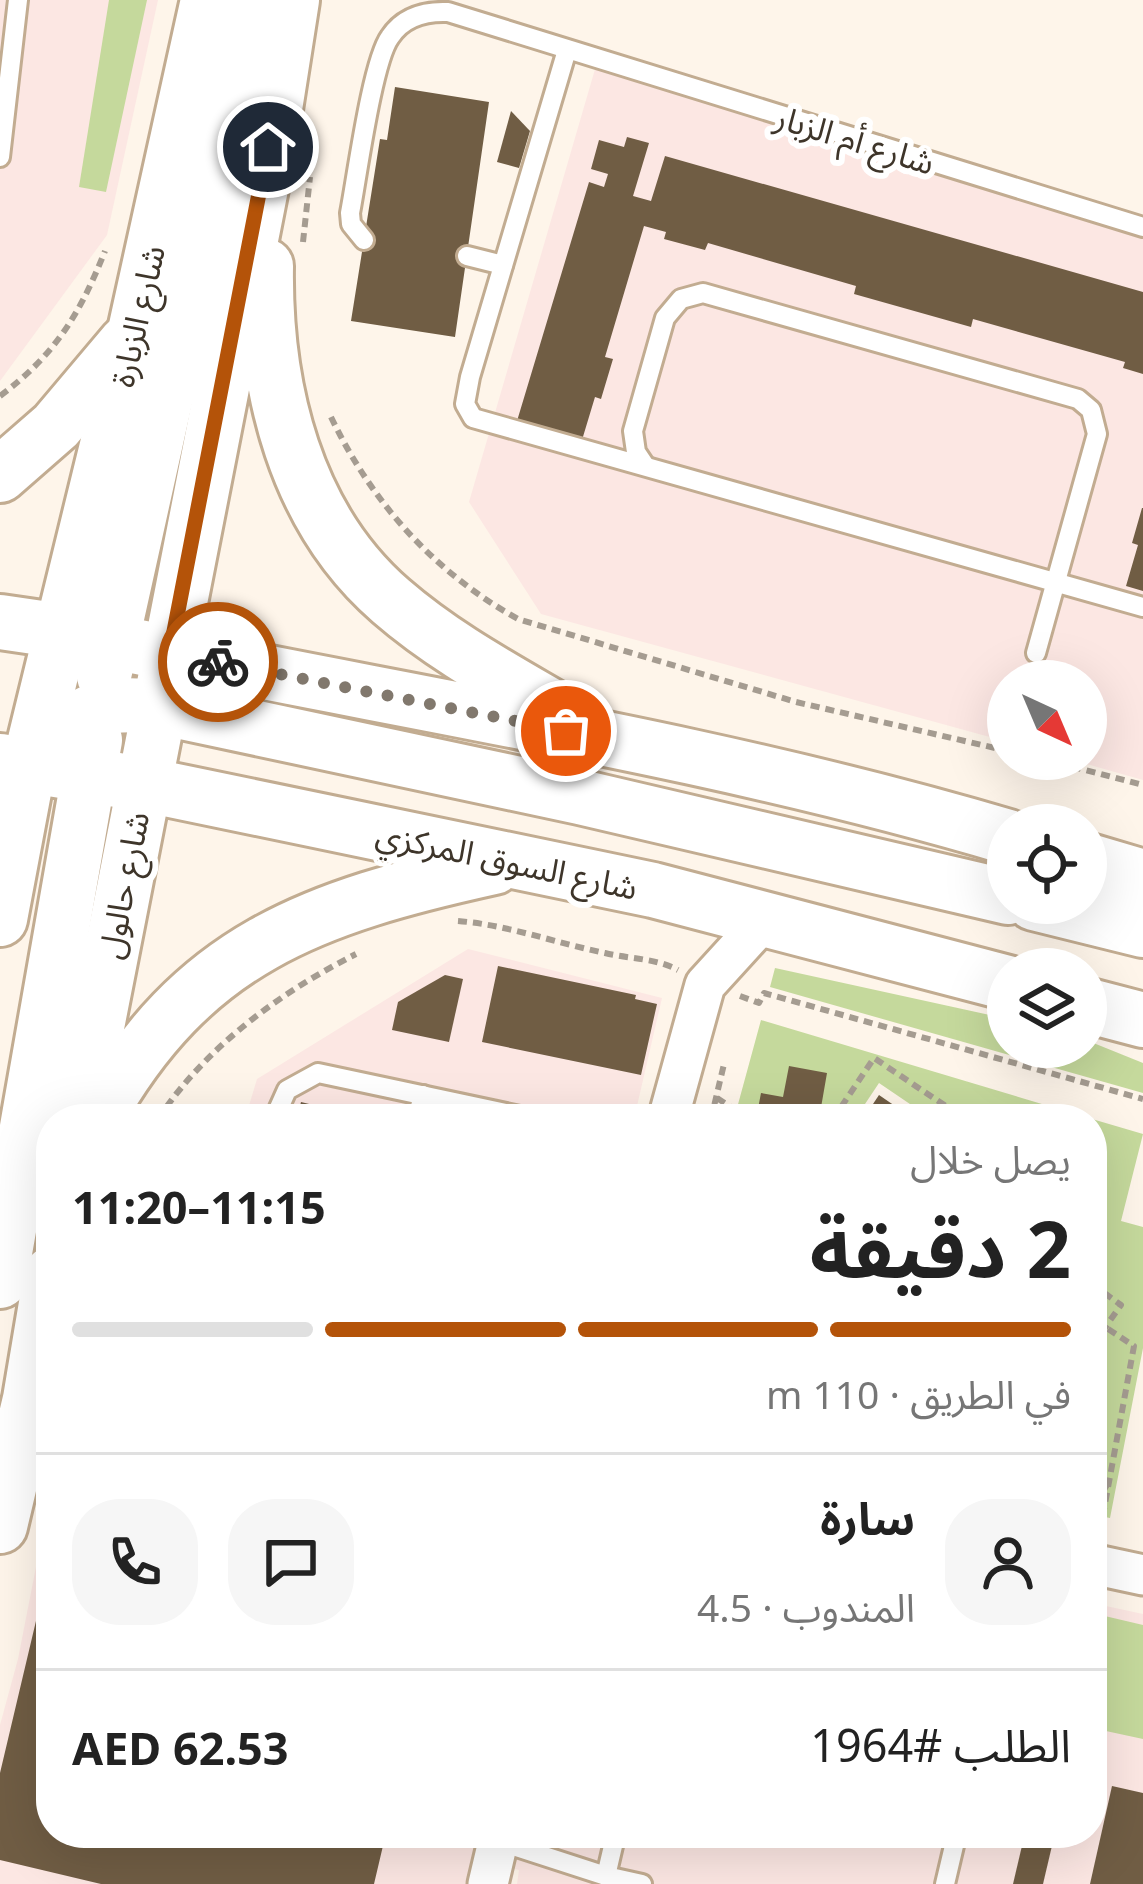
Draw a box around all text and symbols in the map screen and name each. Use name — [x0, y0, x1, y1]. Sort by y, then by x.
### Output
street label: شارع أم الزبار — [768, 93, 940, 187]
pin — [217, 96, 319, 198]
icon: home — [235, 114, 301, 180]
street label: شارع الزبارة — [99, 241, 178, 392]
courier — [158, 602, 278, 722]
icon: bike — [185, 629, 251, 695]
north arrow — [987, 660, 1107, 780]
map controls — [987, 660, 1107, 1068]
pin — [515, 680, 617, 782]
icon: bag — [533, 698, 599, 764]
button: locate — [987, 804, 1107, 924]
street label: شارع حالول — [87, 808, 162, 963]
street label: شارع السوق المركزي — [371, 810, 642, 913]
button: layers — [987, 948, 1107, 1068]
text: يصل خلال — [910, 1132, 1071, 1185]
text: 11:15–11:20 — [72, 1176, 326, 1237]
text: 2 دقيقة — [810, 1195, 1071, 1301]
text: في الطريق · 110 m — [766, 1367, 1071, 1420]
text: سارة — [820, 1487, 915, 1548]
button: phone — [72, 1499, 198, 1625]
button: chat — [228, 1499, 354, 1625]
button: person — [945, 1499, 1071, 1625]
text: المندوب · 4.5 — [697, 1580, 915, 1633]
text: الطلب #1964 — [810, 1714, 1071, 1775]
text: AED 62.53 — [72, 1717, 289, 1778]

